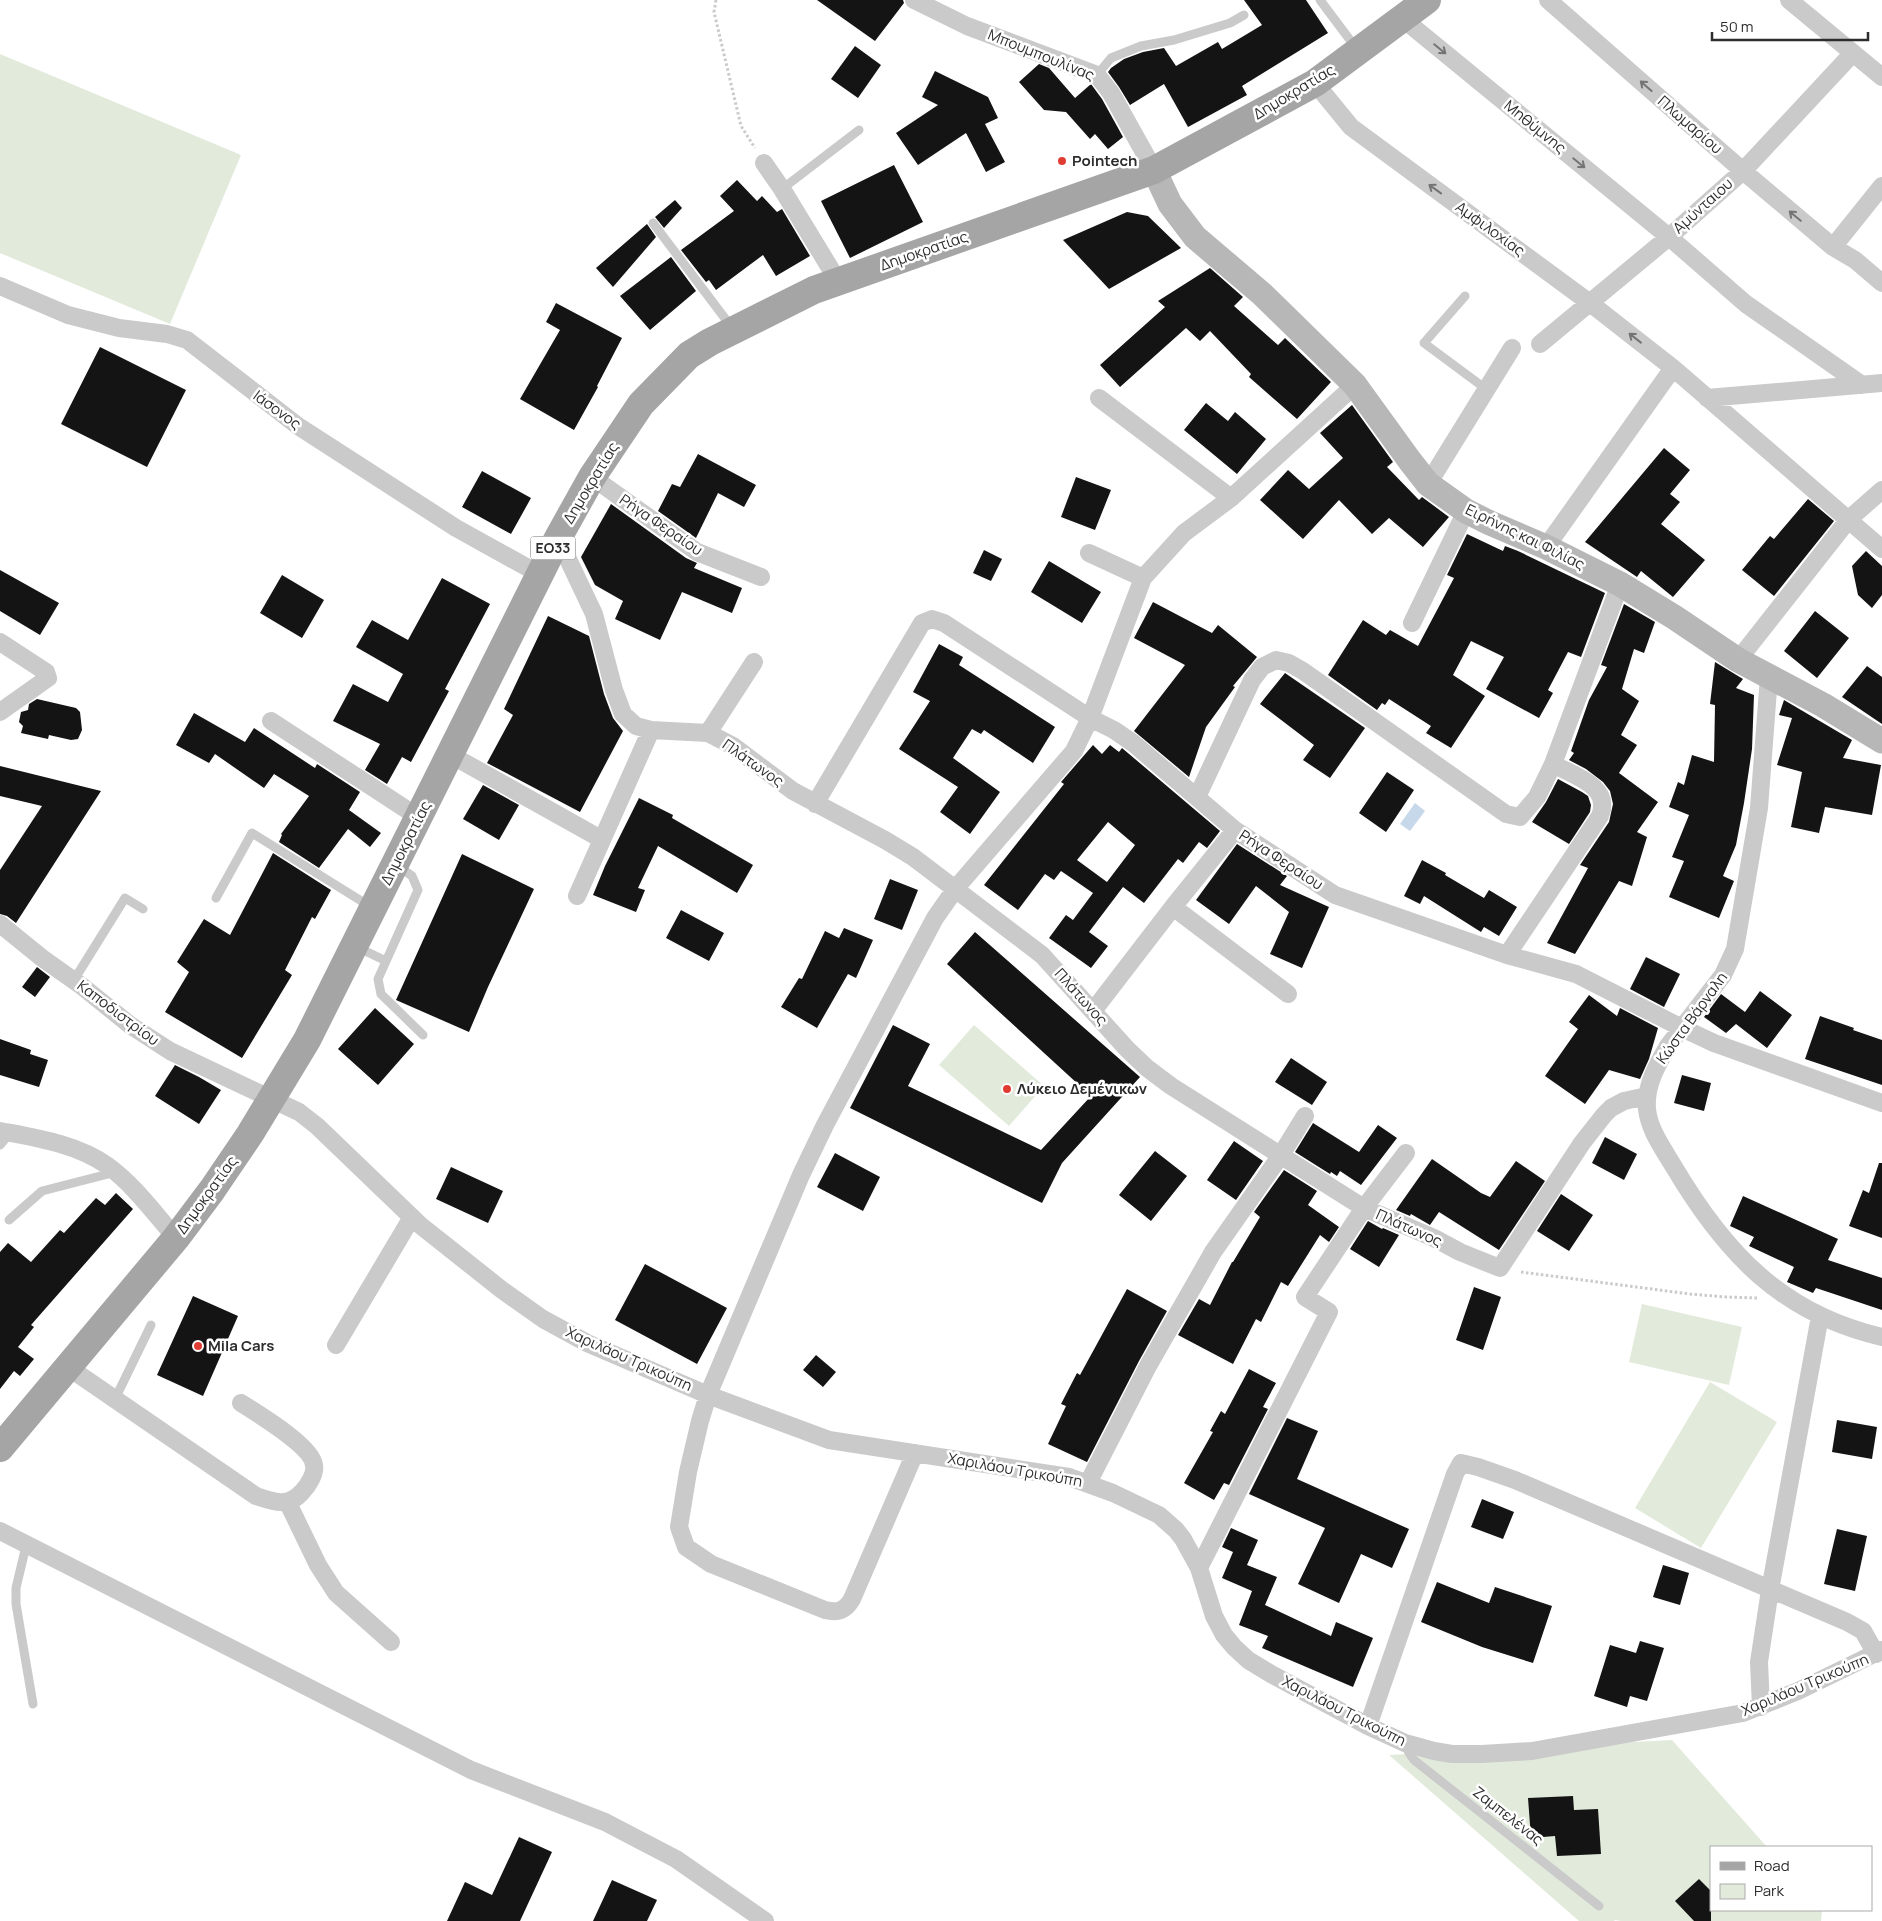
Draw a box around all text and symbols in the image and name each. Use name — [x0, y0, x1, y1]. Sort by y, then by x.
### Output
scale bar — [1712, 10, 1868, 42]
text: 50 m — [1720, 16, 1754, 37]
street label: Μπουμπουλίνας — [985, 24, 1098, 85]
one-way arrow — [1433, 43, 1446, 54]
street label: Δημοκρατίας — [1249, 59, 1339, 124]
one-way arrow — [1640, 80, 1653, 92]
street label: Πλωμαρίου — [1654, 91, 1727, 159]
street label: Μηθύμνης — [1500, 95, 1571, 158]
place label: Pointech — [1072, 150, 1137, 171]
marker: Pointech — [1056, 155, 1068, 167]
one-way arrow — [1572, 157, 1585, 168]
street label: Αμύνταιου — [1668, 173, 1737, 238]
one-way arrow — [1428, 183, 1442, 194]
street label: Αμφιλοχίας — [1451, 196, 1529, 261]
one-way arrow — [1789, 210, 1802, 221]
street label: Δημοκρατίας — [877, 226, 971, 275]
one-way arrow — [1628, 333, 1642, 343]
street label: Ιάσονος — [249, 385, 306, 434]
street label: Δημοκρατίας — [558, 438, 623, 528]
street label: Ρήγα Φεραίου — [616, 489, 707, 560]
street label: Ειρήνης και Φιλίας — [1462, 499, 1588, 575]
road number: ΕΟ33 — [530, 536, 576, 560]
street label: Πλάτωνος — [718, 734, 788, 791]
street label: Δημοκρατίας — [375, 797, 436, 889]
street label: Ρήγα Φεραίου — [1235, 825, 1327, 895]
street label: Πλάτωνος — [1050, 964, 1113, 1030]
street label: Κώστα Βάρναλη — [1651, 968, 1732, 1068]
street label: Καποδιστρίου — [73, 975, 164, 1050]
place label: Λύκειο Δεμένικων — [1017, 1078, 1147, 1099]
marker: Λύκειο Δεμένικων — [1001, 1083, 1013, 1095]
street label: Δημοκρατίας — [171, 1151, 242, 1238]
street label: Πλάτωνος — [1373, 1204, 1446, 1251]
street label: Χαριλάου Τρικούπη — [563, 1321, 696, 1396]
place label: Mila Cars — [208, 1335, 274, 1356]
marker: Mila Cars — [192, 1340, 204, 1352]
street label: Χαριλάου Τρικούπη — [946, 1447, 1084, 1492]
street label: Χαριλάου Τρικούπη — [1738, 1648, 1872, 1721]
street label: Χαριλάου Τρικούπη — [1279, 1670, 1410, 1751]
street label: Ζαμπελένας — [1469, 1781, 1548, 1850]
legend — [1710, 1846, 1872, 1911]
text: Road — [1754, 1855, 1790, 1876]
text: Park — [1754, 1880, 1784, 1901]

